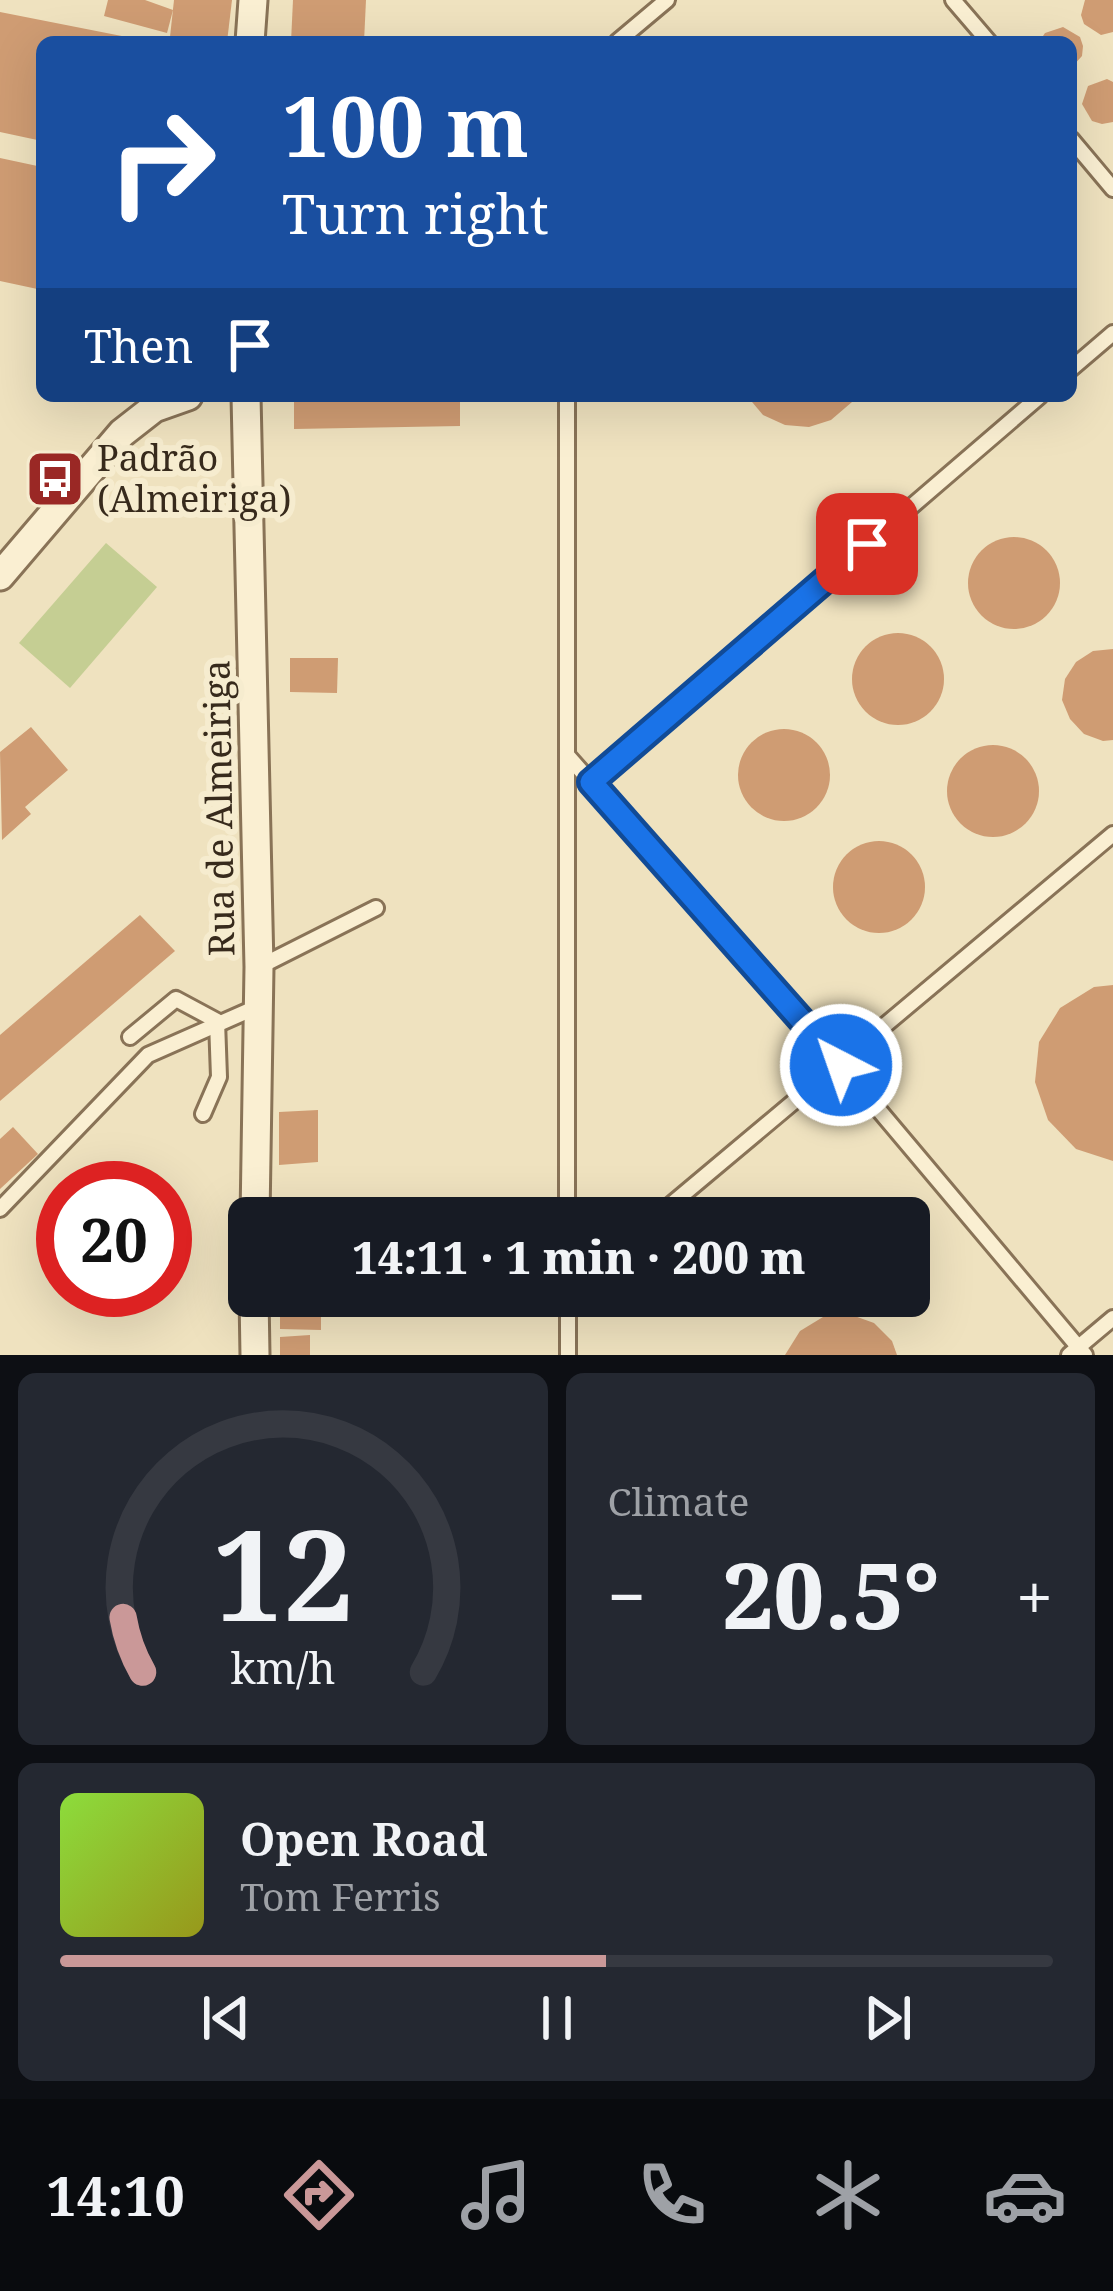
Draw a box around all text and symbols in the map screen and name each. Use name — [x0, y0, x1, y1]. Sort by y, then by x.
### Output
text: 100 m — [282, 67, 529, 182]
icon: right — [84, 84, 240, 240]
text: Turn right — [282, 176, 549, 250]
icon: arrive — [217, 312, 283, 378]
text: Then — [84, 315, 193, 376]
place label: Padrão (Almeiriga) — [97, 433, 291, 523]
bus stop icon: Padrão (Almeiriga) — [24, 448, 86, 510]
pin — [816, 493, 918, 595]
icon: arrive — [834, 511, 900, 577]
street label: Rua de Almeiriga — [191, 659, 246, 957]
position arrow — [778, 1002, 904, 1128]
speed limit sign: 20 — [36, 1161, 192, 1317]
text: 14:11 · 1 min · 200 m — [352, 1226, 806, 1287]
text: Climate — [608, 1474, 749, 1527]
text: 12 — [212, 1488, 353, 1658]
text: 20.5° — [722, 1533, 939, 1655]
text: − — [608, 1550, 646, 1640]
text: + — [1016, 1550, 1053, 1640]
text: km/h — [230, 1638, 335, 1697]
text: Open Road — [240, 1808, 488, 1869]
text: Tom Ferris — [240, 1869, 441, 1922]
icon: previous — [193, 1985, 259, 2051]
icon: pause — [524, 1985, 590, 2051]
icon: next — [855, 1985, 921, 2051]
icon: directions — [277, 2153, 361, 2237]
icon: music — [454, 2153, 538, 2237]
icon: phone — [630, 2153, 714, 2237]
icon: climate — [806, 2153, 890, 2237]
icon: car — [983, 2153, 1067, 2237]
text: 14:10 — [46, 2158, 185, 2232]

